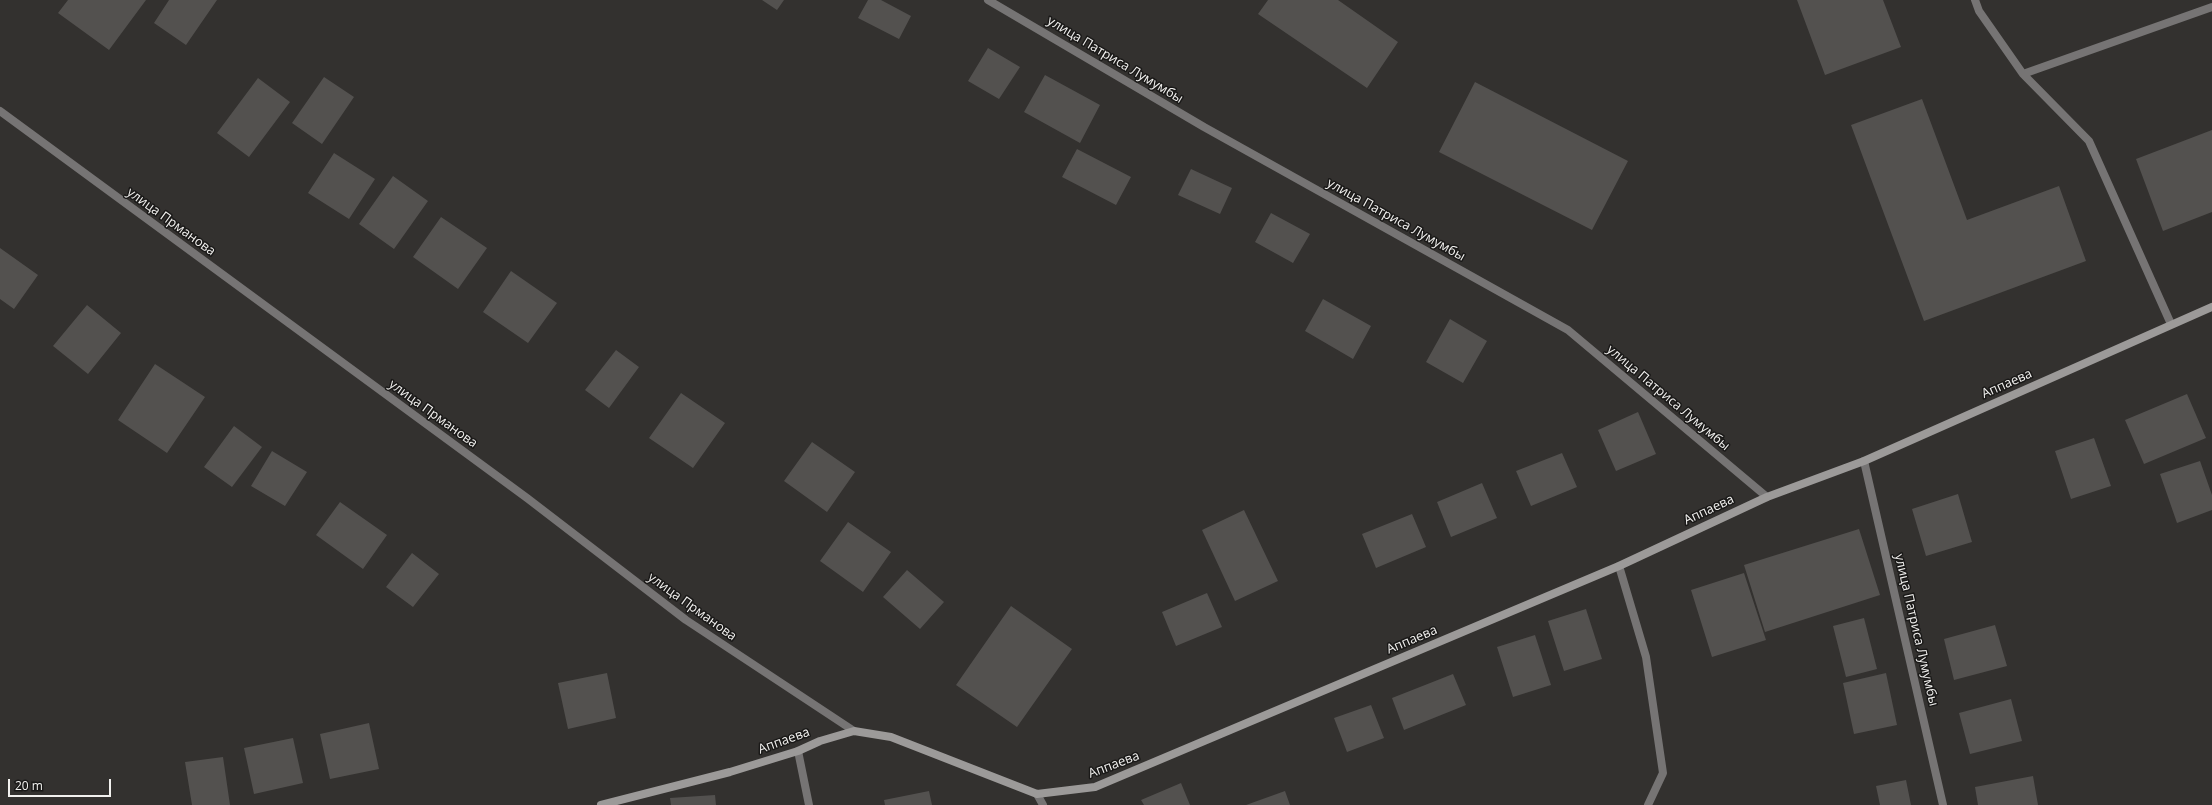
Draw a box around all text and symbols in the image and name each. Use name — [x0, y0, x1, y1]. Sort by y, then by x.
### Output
street label: улица Патриса Лумумбы — [1044, 13, 1186, 107]
street label: улица Патриса Лумумбы — [1324, 175, 1468, 265]
street label: улица Прманова — [124, 185, 218, 259]
street label: улица Патриса Лумумбы — [1603, 342, 1733, 454]
street label: Аппаева — [1979, 366, 2035, 402]
street label: улица Прманова — [386, 377, 480, 451]
street label: Аппаева — [1681, 492, 1737, 528]
street label: улица Патриса Лумумбы — [1891, 552, 1941, 708]
street label: улица Прманова — [645, 570, 739, 644]
street label: Аппаева — [1384, 622, 1440, 658]
street label: Аппаева — [756, 725, 812, 757]
street label: Аппаева — [1086, 748, 1142, 782]
scale bar — [10, 771, 113, 797]
text: 20 m — [15, 777, 43, 794]

